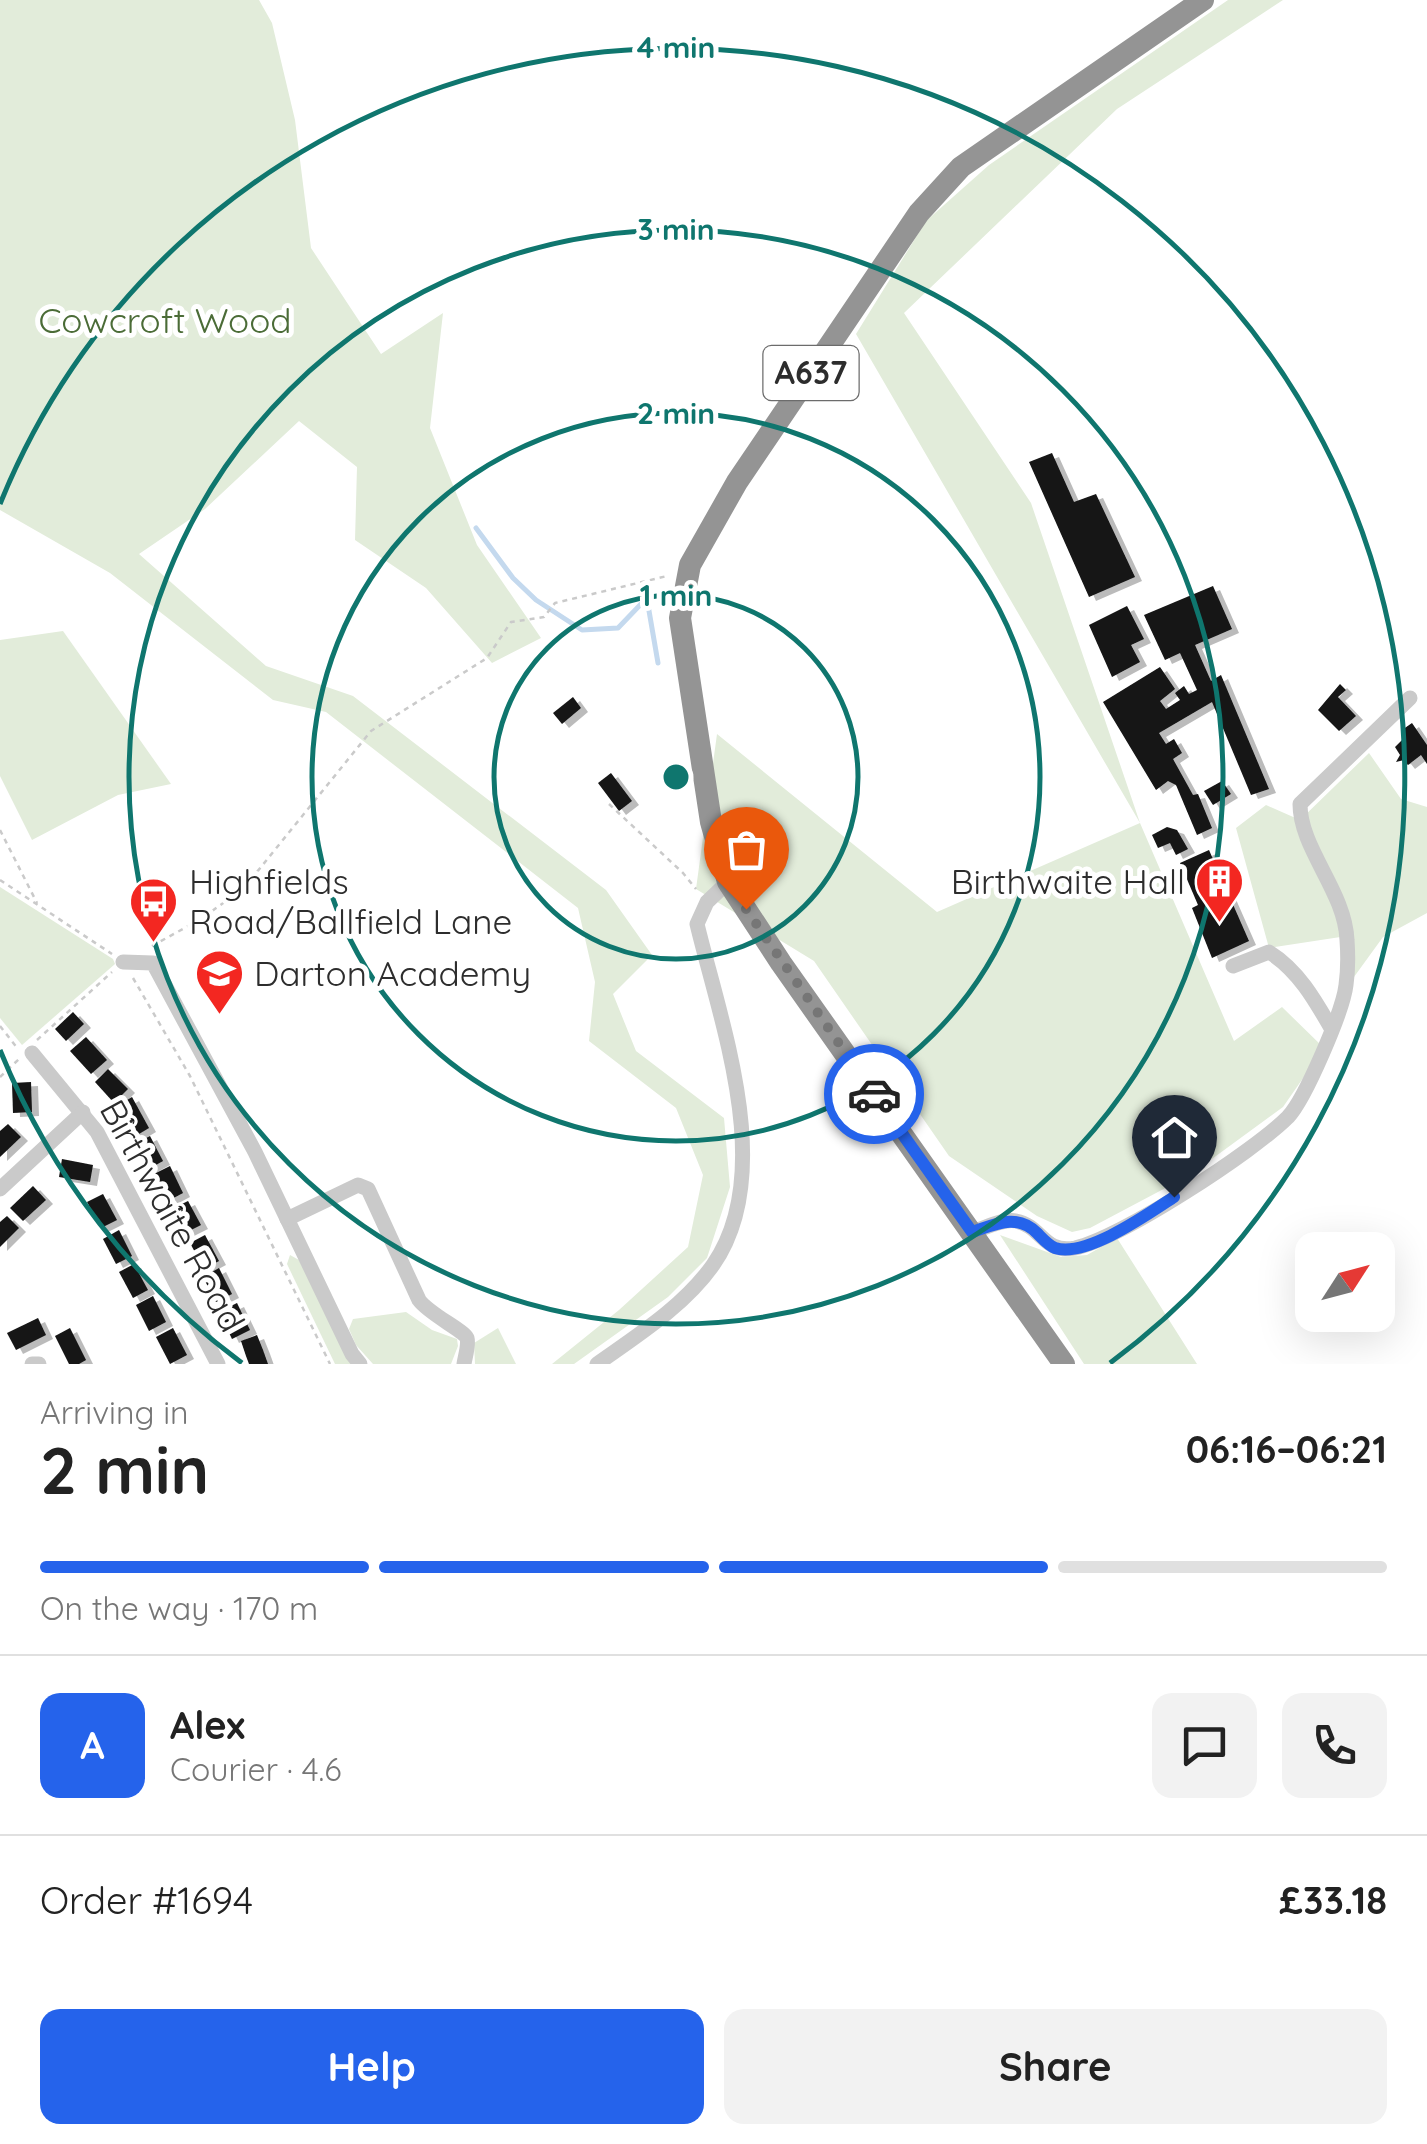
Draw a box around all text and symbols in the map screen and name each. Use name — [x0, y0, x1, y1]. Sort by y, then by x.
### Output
text: 4 min — [637, 28, 715, 66]
text: 3 min — [637, 210, 715, 248]
park label: Cowcroft Wood — [38, 298, 292, 342]
road number: A637 — [764, 346, 858, 400]
text: 2 min — [637, 394, 715, 432]
text: 1 min — [640, 576, 712, 614]
centre of rings — [658, 759, 694, 795]
pin — [704, 807, 789, 910]
icon: bag — [719, 822, 774, 877]
building icon: Birthwaite Hall — [1194, 856, 1246, 924]
place label: Highfields Road/Ballfield Lane — [189, 859, 512, 943]
place label: Birthwaite Hall — [951, 859, 1185, 903]
bus stop icon: Highfields Road/Ballfield Lane — [128, 876, 180, 944]
school or university icon: Darton Academy — [193, 948, 245, 1016]
place label: Darton Academy — [254, 951, 531, 995]
courier — [824, 1044, 924, 1144]
icon: car — [847, 1067, 902, 1122]
street label: Birthwaite Road — [91, 1092, 255, 1339]
pin — [1132, 1095, 1217, 1198]
icon: home — [1147, 1110, 1202, 1165]
north arrow — [1295, 1232, 1395, 1332]
map controls — [1295, 1232, 1395, 1332]
text: Arriving in — [40, 1392, 189, 1432]
text: 06:16–06:21 — [1186, 1425, 1387, 1473]
text: 2 min — [40, 1429, 209, 1510]
text: On the way · 170 m — [40, 1588, 318, 1628]
button: chat — [1152, 1693, 1257, 1798]
button: phone — [1282, 1693, 1387, 1798]
text: Alex — [170, 1701, 245, 1749]
text: A — [80, 1721, 105, 1769]
text: Courier · 4.6 — [170, 1749, 342, 1789]
text: Order #1694 — [40, 1876, 253, 1924]
text: £33.18 — [1279, 1876, 1387, 1924]
button: Help — [40, 2009, 704, 2124]
button: Share — [724, 2009, 1387, 2124]

